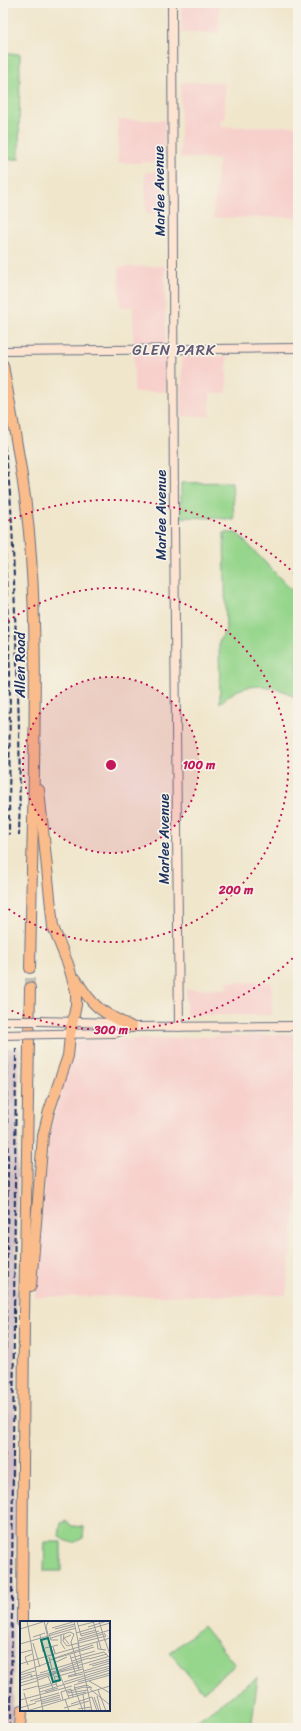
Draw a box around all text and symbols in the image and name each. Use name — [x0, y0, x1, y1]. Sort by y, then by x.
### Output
street label: Marlee Avenue — [146, 145, 173, 236]
district label: GLEN PARK — [132, 337, 216, 363]
street label: Marlee Avenue — [149, 470, 174, 560]
street label: Allen Road — [8, 631, 33, 699]
text: 100 m — [183, 754, 216, 776]
centre of rings — [104, 758, 118, 772]
street label: Marlee Avenue — [152, 794, 177, 884]
text: 200 m — [218, 879, 254, 901]
text: 300 m — [93, 1019, 129, 1041]
inset map — [20, 1621, 110, 1711]

